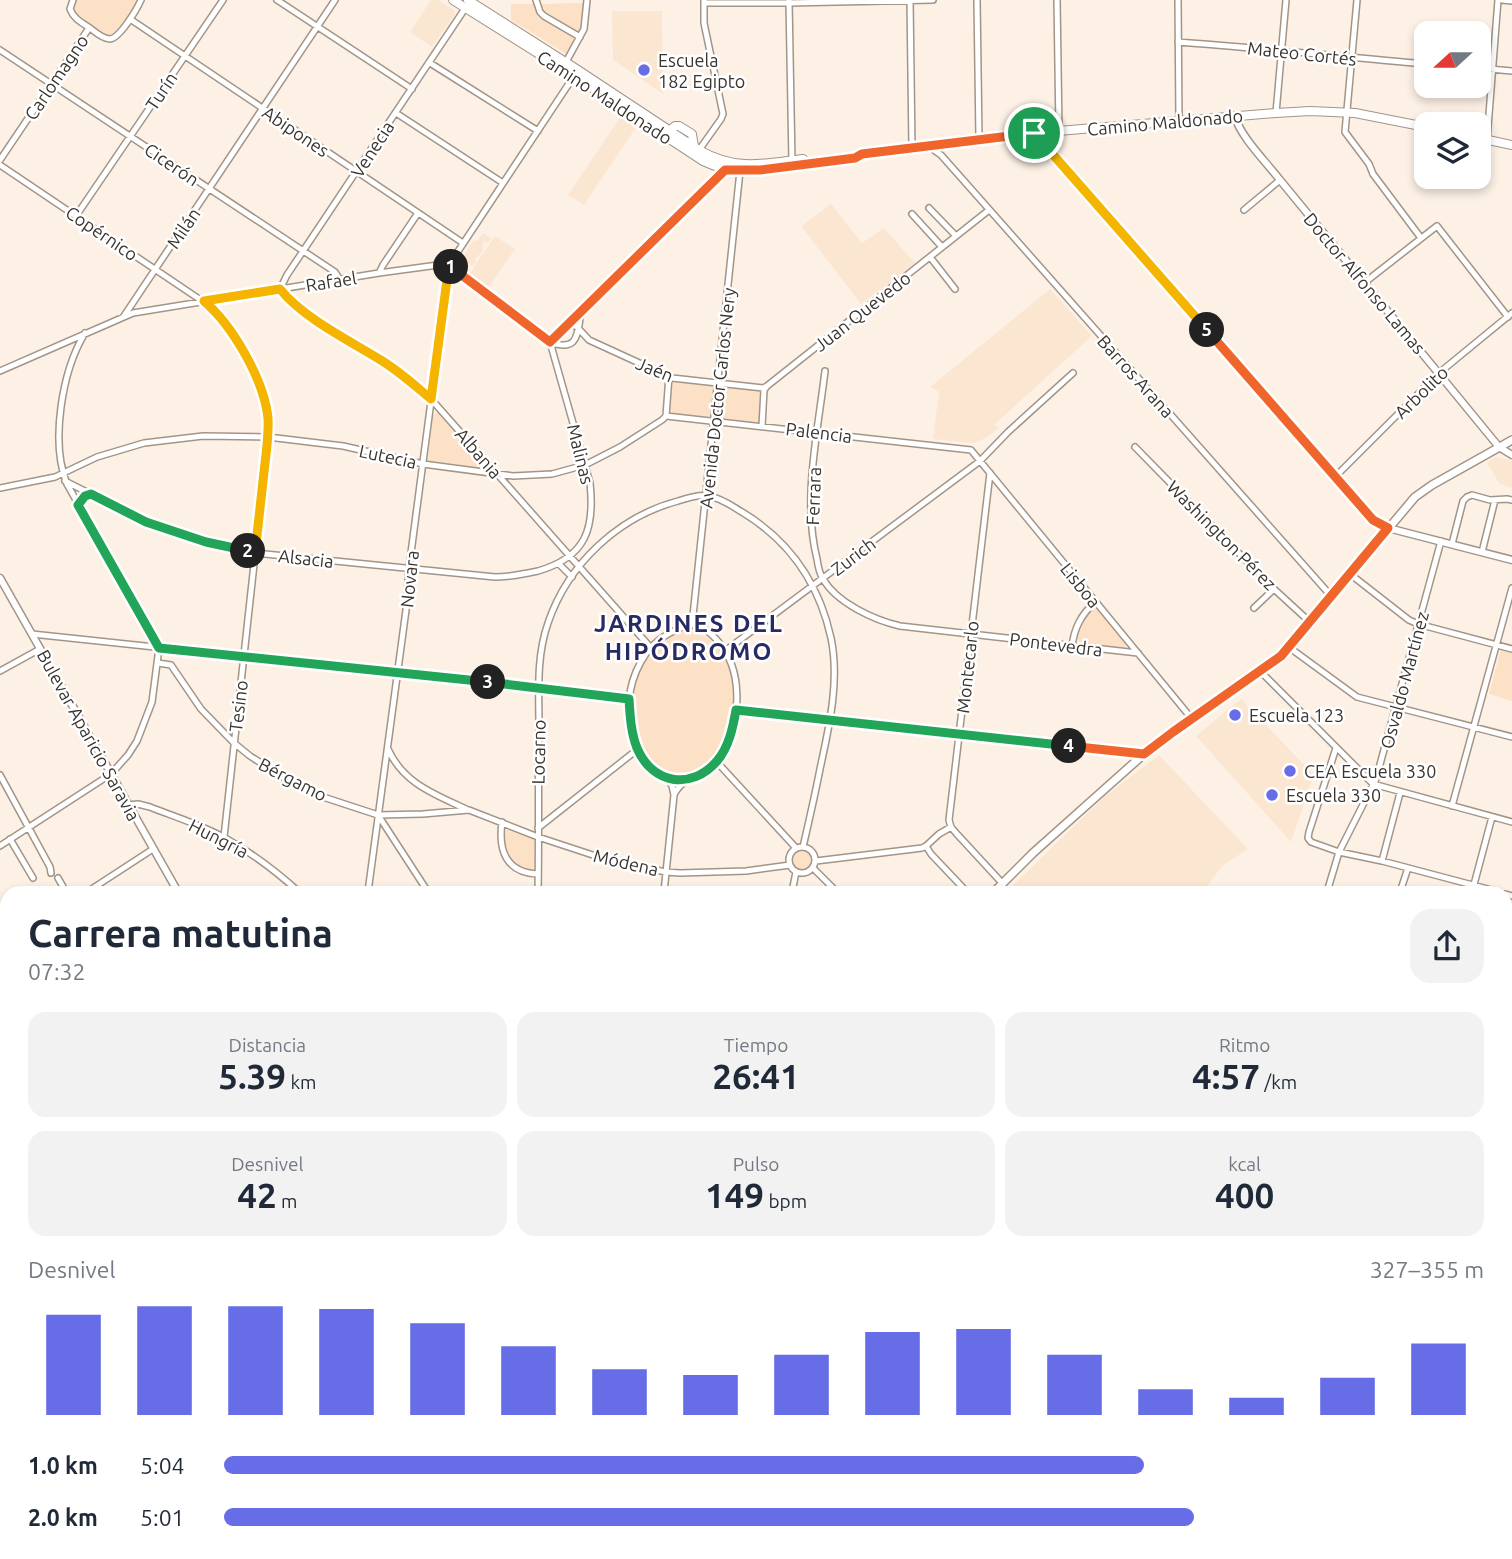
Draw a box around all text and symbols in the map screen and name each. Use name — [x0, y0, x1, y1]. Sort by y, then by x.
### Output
north arrow — [1414, 21, 1491, 98]
map controls — [1414, 21, 1491, 189]
street label: Carlomagno — [20, 31, 92, 123]
street label: Mateo Cortés — [1246, 37, 1358, 69]
street label: Camino Maldonado — [534, 46, 676, 148]
place label: Escuela 182 Egipto — [658, 50, 745, 91]
marker: Escuela 182 Egipto — [636, 62, 652, 78]
street label: Turín — [141, 68, 181, 114]
street label: Abipones — [259, 102, 333, 161]
pin — [1004, 103, 1064, 163]
street label: Camino Maldonado — [1086, 105, 1244, 139]
button: layers — [1414, 112, 1491, 189]
icon: arrive — [1015, 114, 1053, 152]
street label: Venecia — [346, 117, 398, 181]
street label: Cicerón — [141, 139, 203, 189]
street label: Copérnico — [62, 202, 142, 264]
street label: Milán — [162, 204, 204, 252]
street label: Doctor Alfonso Lamas — [1300, 209, 1430, 358]
pin: 1 — [434, 250, 468, 284]
text: 1 — [445, 255, 456, 277]
street label: Rafael — [304, 267, 358, 295]
street label: Juan Quevedo — [810, 267, 915, 356]
street label: Avenida Doctor Carlos Nery — [695, 286, 739, 509]
pin: 5 — [1190, 312, 1224, 348]
text: 5 — [1201, 318, 1212, 340]
street label: Barros Arana — [1094, 331, 1178, 421]
street label: Jaén — [633, 353, 677, 385]
street label: Arbolito — [1390, 362, 1452, 422]
street label: Palencia — [785, 418, 853, 446]
street label: Malinas — [564, 422, 598, 486]
street label: Albania — [452, 424, 506, 482]
street label: Lutecia — [357, 440, 419, 472]
street label: Ferrara — [802, 467, 824, 525]
street label: Washington Pérez — [1163, 476, 1281, 594]
street label: Zurich — [827, 533, 879, 579]
pin: 2 — [230, 534, 266, 568]
text: 2 — [242, 539, 253, 561]
street label: Alsacia — [277, 545, 335, 571]
street label: Novara — [396, 549, 422, 609]
street label: Lisboa — [1057, 559, 1105, 611]
street label: Osvaldo Martínez — [1376, 609, 1432, 751]
district label: JARDINES DEL HIPÓDROMO — [594, 610, 784, 665]
street label: Montecarlo — [952, 620, 982, 714]
street label: Pontevedra — [1008, 628, 1104, 660]
street label: Bulevar Aparicio Saravia — [34, 646, 144, 824]
pin: 3 — [470, 664, 505, 700]
text: 3 — [482, 670, 493, 692]
street label: Tesino — [225, 679, 251, 733]
place label: Escuela 123 — [1249, 705, 1344, 725]
marker: Escuela 123 — [1227, 707, 1243, 723]
street label: Locarno — [527, 719, 549, 785]
pin: 4 — [1052, 728, 1086, 764]
text: 4 — [1063, 734, 1074, 756]
street label: Bérgamo — [256, 753, 330, 805]
place label: CEA Escuela 330 — [1304, 761, 1436, 781]
marker: CEA Escuela 330 — [1282, 763, 1298, 779]
place label: Escuela 330 — [1286, 785, 1381, 805]
marker: Escuela 330 — [1264, 787, 1280, 803]
street label: Hungría — [186, 815, 252, 861]
street label: Módena — [592, 845, 660, 879]
button: share — [1410, 909, 1484, 983]
text: Carrera matutina — [28, 912, 333, 954]
text: 07:32 — [28, 959, 86, 984]
text: Distancia — [229, 1034, 306, 1056]
text: Tiempo — [724, 1034, 788, 1056]
text: Ritmo — [1219, 1034, 1270, 1056]
text: 5.39 — [218, 1056, 286, 1096]
text: 26:41 — [712, 1056, 800, 1096]
text: 4:57 — [1192, 1056, 1260, 1096]
text: km — [286, 1071, 316, 1093]
text: /km — [1260, 1071, 1297, 1093]
text: Desnivel — [231, 1153, 303, 1175]
text: Pulso — [733, 1153, 779, 1175]
text: kcal — [1228, 1153, 1261, 1175]
text: 42 — [237, 1175, 277, 1215]
text: 149 — [705, 1175, 764, 1215]
text: 400 — [1215, 1175, 1274, 1215]
text: m — [277, 1190, 297, 1212]
text: bpm — [764, 1190, 807, 1212]
text: Desnivel — [28, 1257, 116, 1282]
text: 327–355 m — [1370, 1257, 1484, 1282]
text: 1.0 km — [28, 1453, 98, 1478]
text: 5:04 — [140, 1453, 185, 1478]
text: 2.0 km — [28, 1505, 98, 1530]
text: 5:01 — [140, 1505, 185, 1530]

